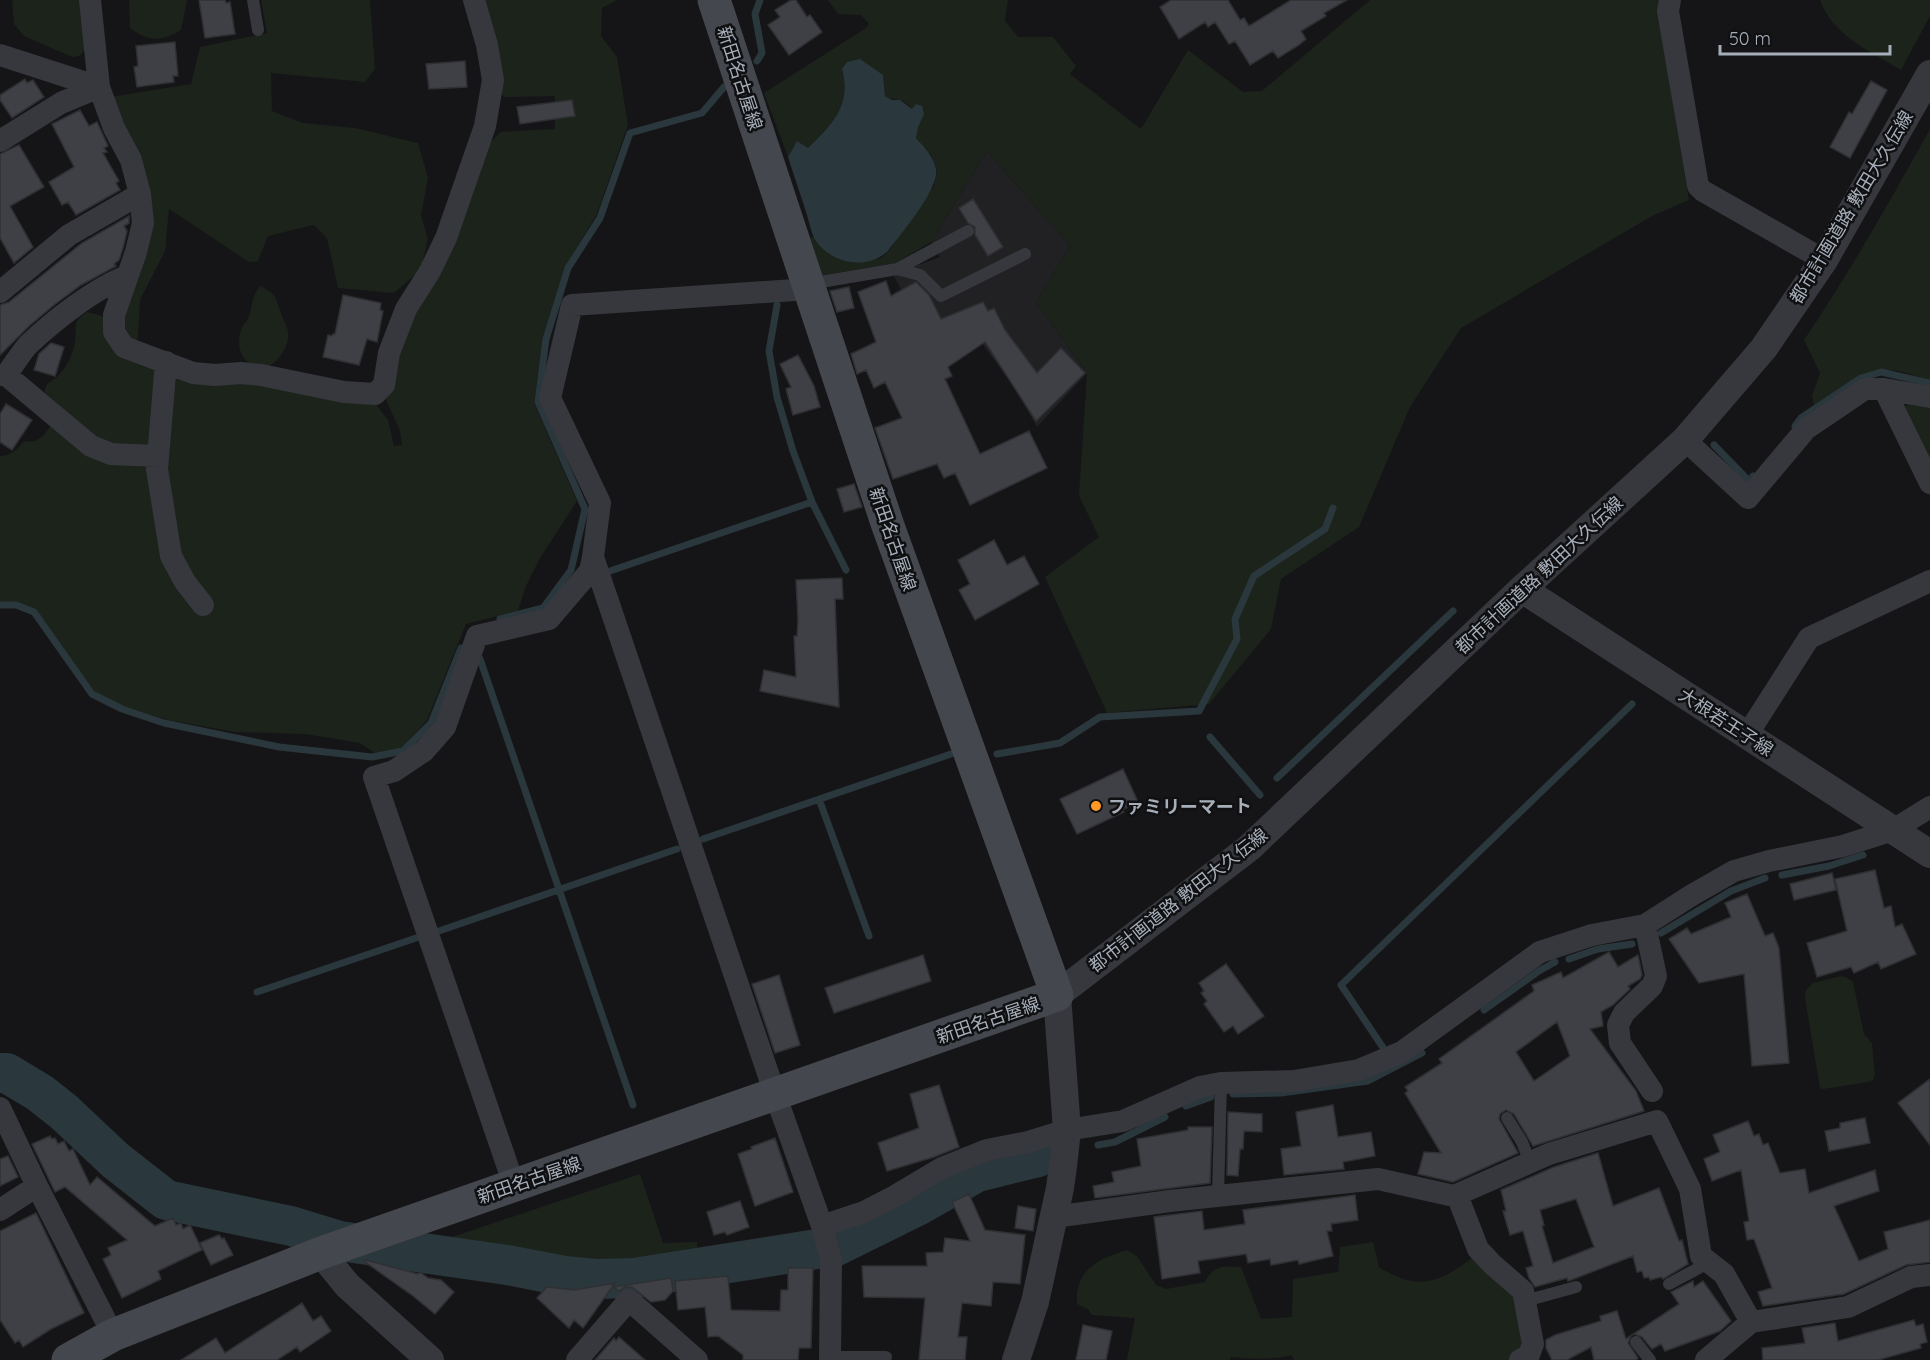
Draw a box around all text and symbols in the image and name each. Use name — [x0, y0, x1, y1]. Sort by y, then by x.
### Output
scale bar — [1720, 18, 1890, 56]
street label: 新田名古屋線 — [712, 23, 768, 133]
text: 50 m — [1729, 27, 1771, 50]
street label: 都市計画道路 敷田大久伝線 — [1784, 106, 1918, 308]
street label: 新田名古屋線 — [865, 484, 921, 594]
street label: 都市計画道路 敷田大久伝線 — [1450, 491, 1628, 659]
street label: 大根若王子線 — [1674, 683, 1778, 761]
place label: ファミリーマート — [1108, 795, 1252, 818]
marker: ファミリーマート — [1089, 799, 1103, 813]
street label: 都市計画道路 敷田大久伝線 — [1084, 823, 1272, 977]
street label: 新田名古屋線 — [933, 992, 1043, 1048]
street label: 新田名古屋線 — [474, 1152, 584, 1208]

